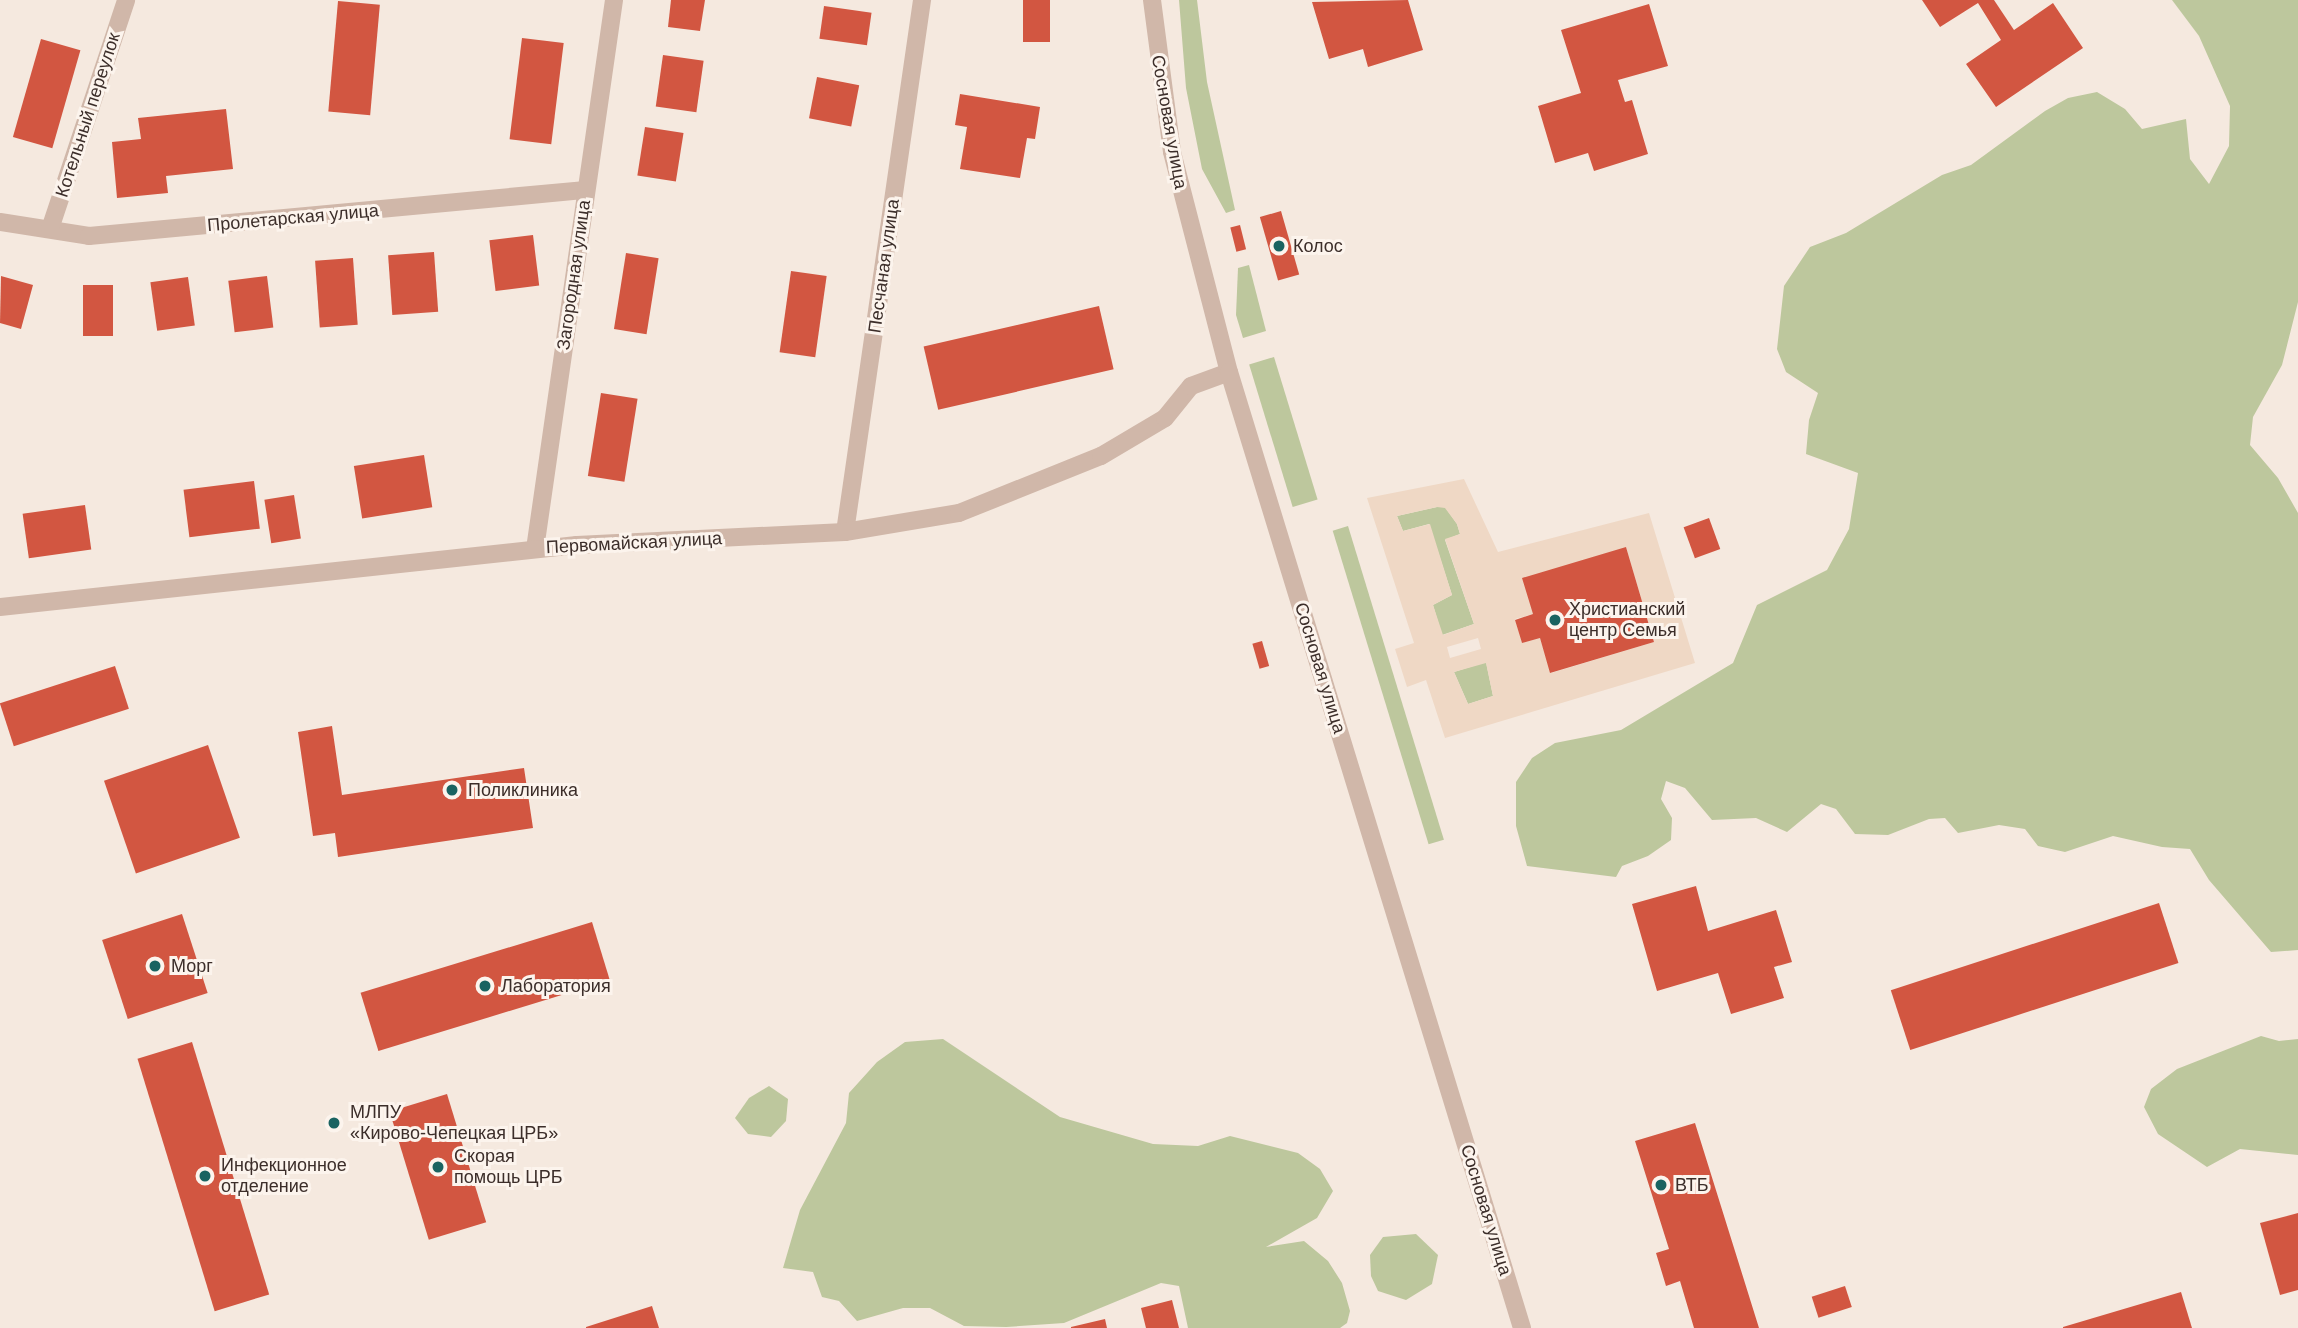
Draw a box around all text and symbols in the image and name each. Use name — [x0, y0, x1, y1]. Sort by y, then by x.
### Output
street label: Котельный переулок — [51, 30, 125, 200]
street label: Сосновая улица — [1147, 53, 1191, 191]
street label: Песчаная улица — [864, 197, 904, 335]
street label: Загородная улица — [553, 199, 595, 351]
street label: Пролетарская улица — [206, 200, 380, 236]
place label: Колос — [1293, 235, 1343, 257]
marker: Колос — [1271, 238, 1287, 254]
street label: Первомайская улица — [545, 528, 723, 558]
place label: Христианский центр Семья — [1569, 599, 1685, 642]
street label: Сосновая улица — [1290, 600, 1350, 736]
marker: Христианский центр Семья — [1547, 612, 1563, 628]
place label: Поликлиника — [468, 779, 578, 801]
marker: Поликлиника — [442, 780, 462, 800]
place label: Морг — [171, 955, 213, 977]
marker: Морг — [145, 956, 165, 976]
place label: Лаборатория — [501, 975, 611, 997]
marker: Лаборатория — [475, 976, 495, 996]
place label: МЛПУ «Кирово-Чепецкая ЦРБ» — [350, 1102, 558, 1144]
marker: МЛПУ «Кирово-Чепецкая ЦРБ» — [324, 1113, 344, 1133]
street label: Сосновая улица — [1456, 1142, 1516, 1278]
place label: Скорая помощь ЦРБ — [454, 1146, 562, 1188]
place label: Инфекционное отделение — [221, 1155, 347, 1198]
marker: Скорая помощь ЦРБ — [428, 1157, 448, 1177]
marker: Инфекционное отделение — [195, 1166, 215, 1186]
place label: ВТБ — [1675, 1174, 1709, 1196]
marker: ВТБ — [1653, 1177, 1669, 1193]

